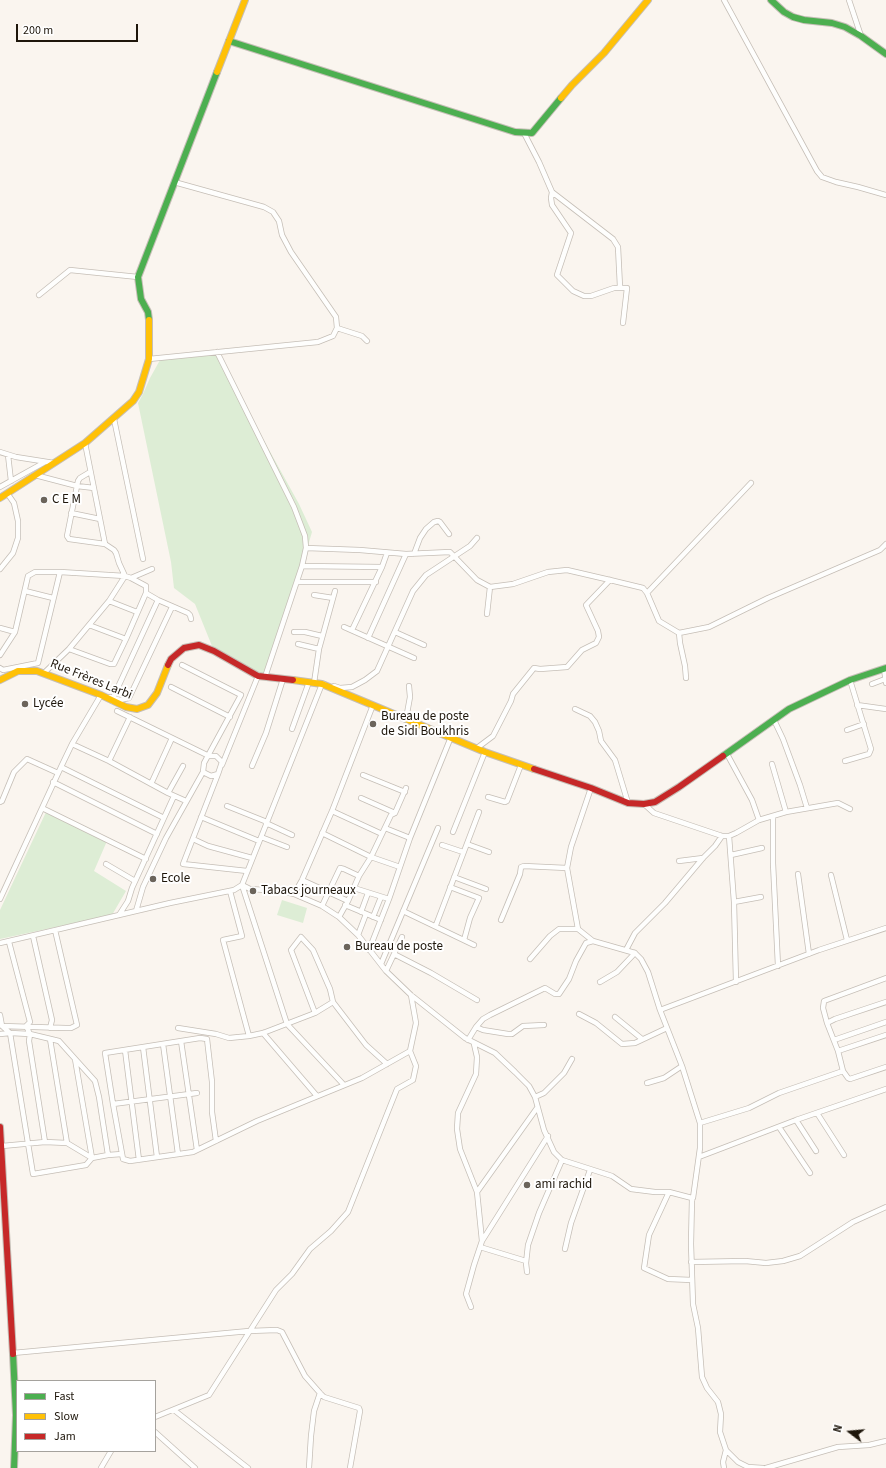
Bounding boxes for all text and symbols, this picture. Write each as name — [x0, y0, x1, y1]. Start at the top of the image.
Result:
scale bar — [18, 16, 140, 42]
text: 200 m — [23, 22, 53, 39]
place label: C E M — [52, 492, 81, 508]
marker: C E M — [39, 495, 49, 505]
street label: Rue Frères Larbi — [48, 656, 134, 704]
place label: Lycée — [33, 696, 63, 712]
marker: Lycée — [20, 699, 30, 709]
place label: Bureau de poste de Sidi Boukhris — [381, 709, 469, 740]
marker: Bureau de poste de Sidi Boukhris — [368, 719, 378, 729]
place label: Ecole — [161, 871, 190, 887]
marker: Ecole — [148, 874, 158, 884]
place label: Tabacs journeaux — [261, 883, 356, 899]
marker: Tabacs journeaux — [248, 886, 258, 896]
place label: Bureau de poste — [355, 939, 443, 955]
marker: Bureau de poste — [342, 942, 352, 952]
place label: ami rachid — [535, 1177, 592, 1193]
marker: ami rachid — [522, 1180, 532, 1190]
legend — [16, 1380, 156, 1452]
text: Fast — [54, 1388, 74, 1405]
text: Slow — [54, 1408, 79, 1425]
north arrow — [830, 1412, 870, 1452]
text: N — [830, 1423, 846, 1434]
text: Jam — [54, 1428, 76, 1445]

